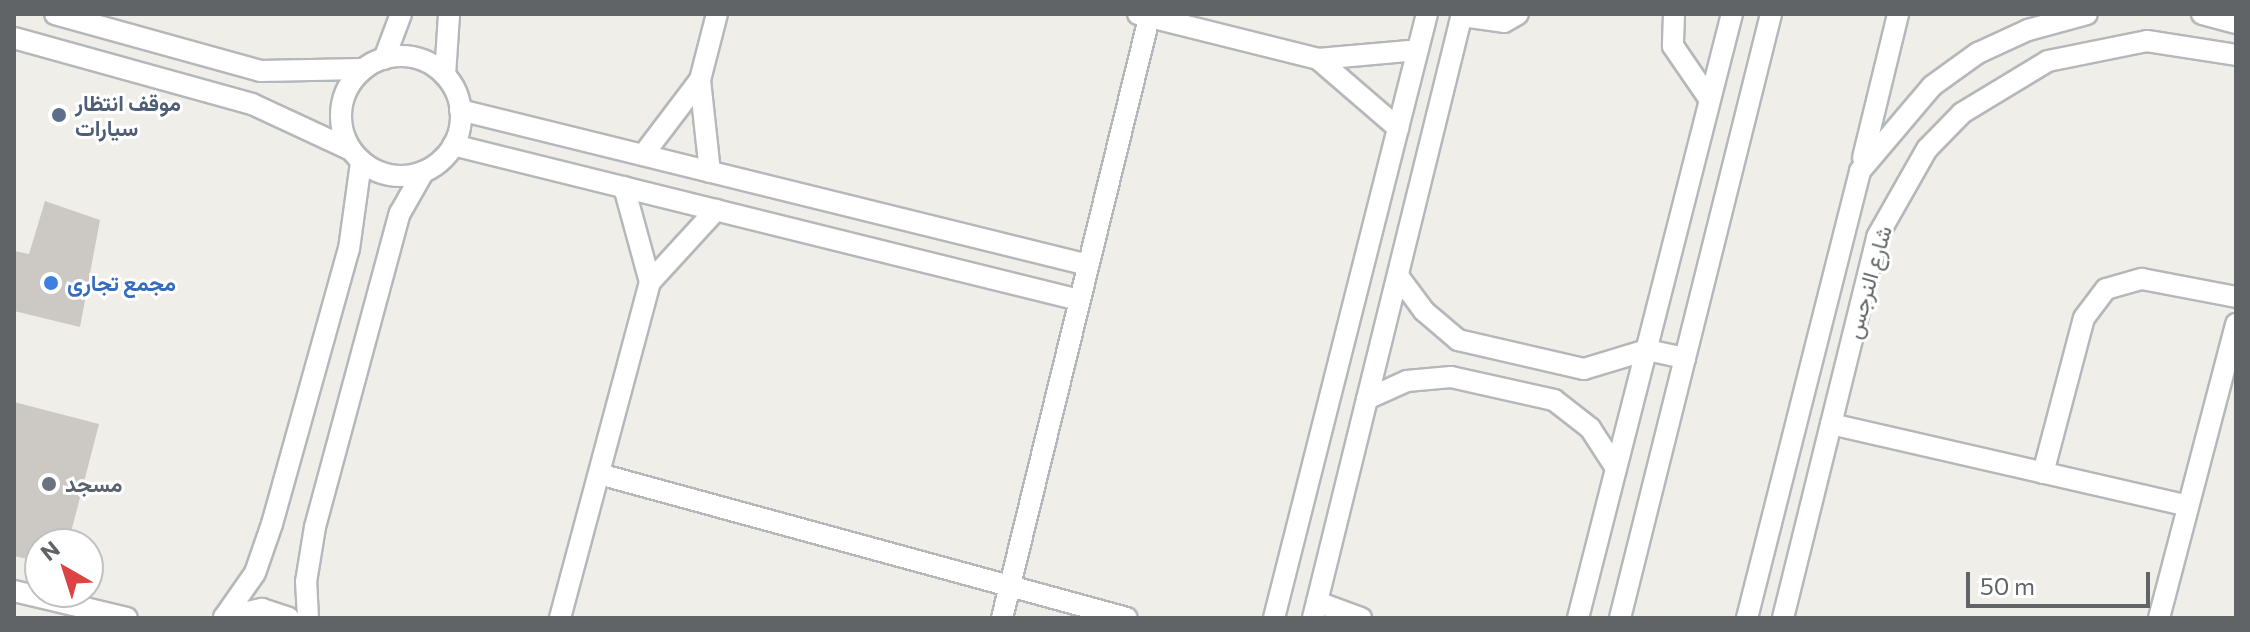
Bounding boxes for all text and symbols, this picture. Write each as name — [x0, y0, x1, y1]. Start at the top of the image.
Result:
place label: موقف انتظار سيارات — [75, 89, 181, 140]
marker: موقف انتظار سيارات — [50, 106, 68, 124]
street label: شارع النرجس — [1839, 223, 1897, 341]
place label: مجمع تجارى — [67, 270, 176, 296]
marker: مجمع تجارى — [42, 274, 60, 292]
place label: مسجد — [65, 471, 122, 497]
marker: مسجد — [40, 475, 58, 493]
north arrow — [24, 528, 104, 608]
text: N — [35, 535, 65, 566]
scale bar — [1970, 556, 2154, 606]
text: 50 m — [1980, 571, 2035, 600]

